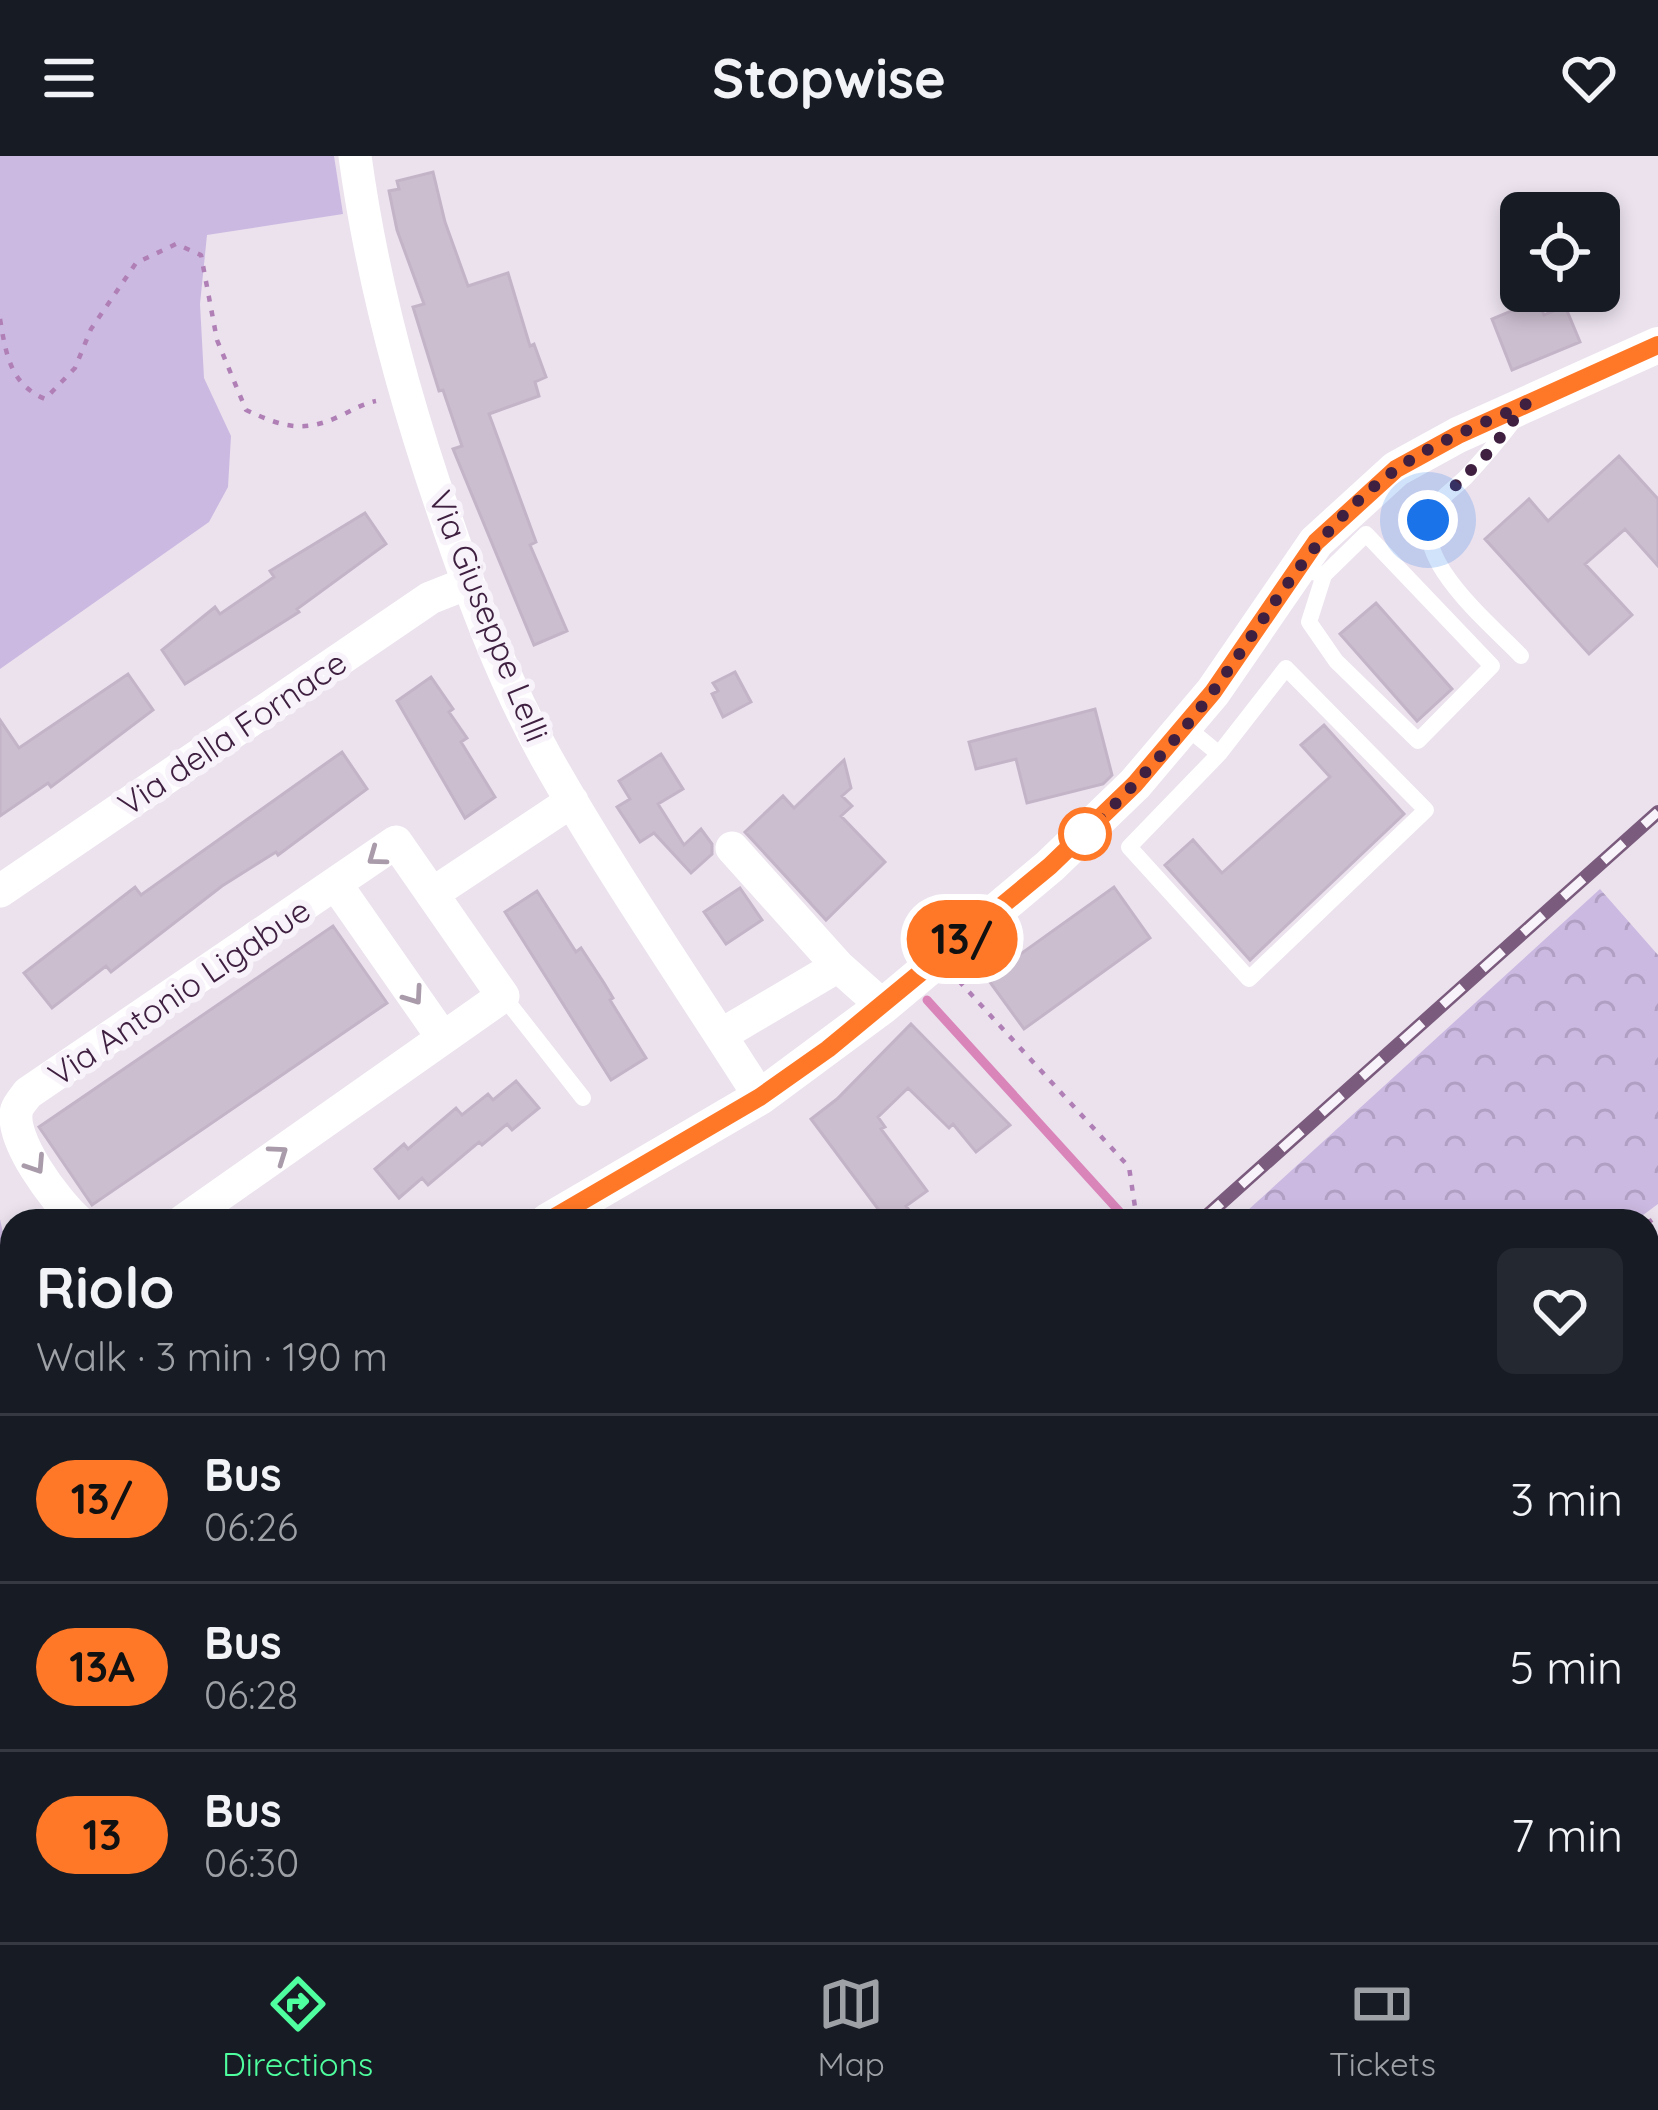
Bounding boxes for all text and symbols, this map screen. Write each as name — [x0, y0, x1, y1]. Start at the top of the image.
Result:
text: Stopwise — [712, 44, 946, 112]
icon: menu — [36, 45, 102, 111]
icon: heart — [1556, 45, 1622, 111]
map controls — [1500, 192, 1620, 312]
button: locate — [1500, 192, 1620, 312]
street label: Via Giuseppe Lelli — [420, 484, 558, 747]
your location — [1398, 490, 1458, 550]
street label: Via della Fornace — [110, 641, 354, 824]
unlabelled marker — [1060, 809, 1110, 859]
one-way arrow — [368, 842, 389, 864]
street label: Via Antonio Ligabue — [40, 889, 317, 1094]
line badge: 13/ — [893, 900, 1031, 978]
text: 13/ — [931, 912, 993, 965]
one-way arrow — [400, 983, 422, 1005]
one-way arrow — [265, 1146, 287, 1168]
one-way arrow — [21, 1152, 43, 1174]
button: heart — [1497, 1248, 1623, 1374]
text: Riolo — [36, 1251, 175, 1322]
text: Walk · 3 min · 190 m — [36, 1332, 388, 1381]
text: Bus — [204, 1446, 282, 1502]
text: 3 min — [1510, 1471, 1623, 1527]
text: 13/ — [71, 1472, 133, 1525]
text: 06:26 — [204, 1502, 298, 1551]
text: Bus — [204, 1614, 282, 1670]
text: 5 min — [1510, 1639, 1623, 1695]
text: 13A — [69, 1640, 135, 1693]
text: 06:28 — [204, 1670, 298, 1719]
text: Bus — [204, 1782, 282, 1838]
text: 7 min — [1511, 1807, 1623, 1863]
text: 13 — [83, 1808, 121, 1861]
text: 06:30 — [204, 1838, 299, 1887]
tab: Directions — [222, 1971, 373, 2084]
tab: Map — [817, 1971, 885, 2084]
tab: Tickets — [1329, 1971, 1436, 2084]

